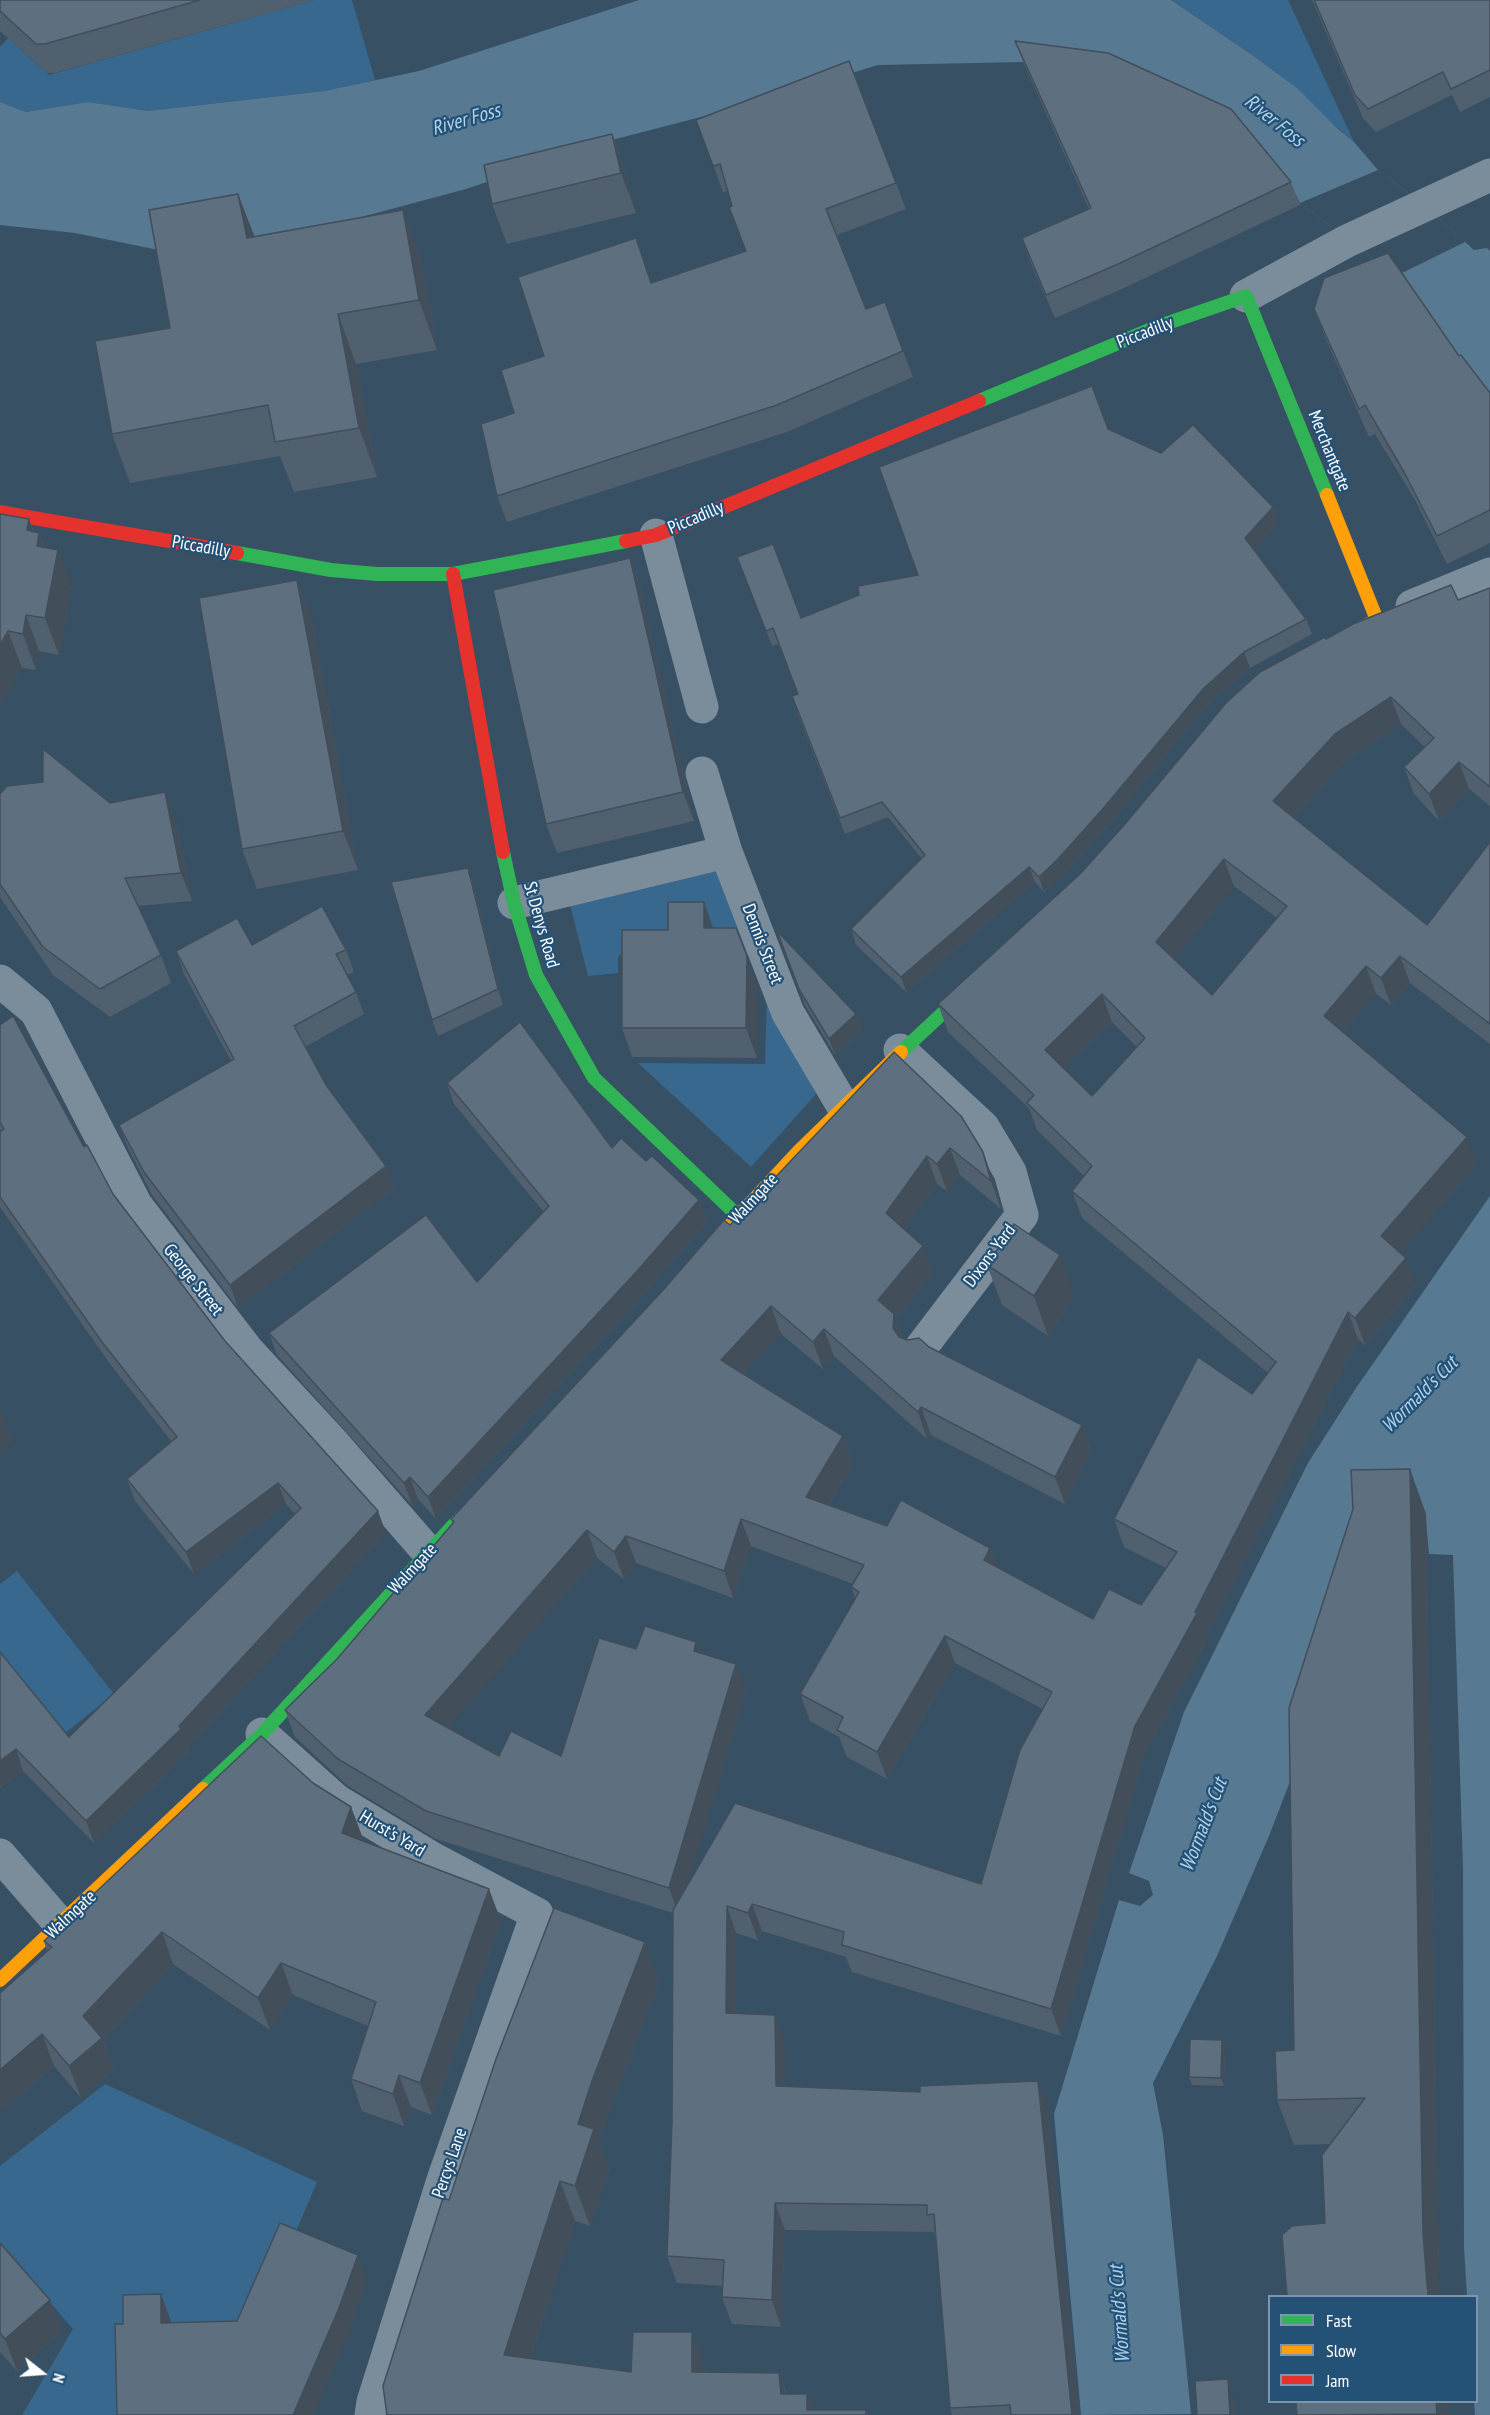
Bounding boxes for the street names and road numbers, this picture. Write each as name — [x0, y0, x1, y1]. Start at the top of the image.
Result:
street label: Piccadilly — [1114, 312, 1176, 354]
street label: Merchantgate — [1303, 407, 1355, 495]
street label: Piccadilly — [665, 497, 727, 539]
street label: Piccadilly — [170, 531, 232, 563]
street label: St Denys Road — [518, 879, 564, 971]
street label: Dennis Street — [737, 901, 787, 987]
street label: Walmgate — [725, 1169, 783, 1229]
street label: Dixons Yard — [959, 1220, 1021, 1292]
street label: George Street — [158, 1240, 228, 1320]
street label: Walmgate — [384, 1539, 442, 1599]
street label: Hurst's Yard — [355, 1806, 429, 1862]
street label: Walmgate — [41, 1886, 101, 1944]
street label: Percys Lane — [428, 2125, 472, 2201]

